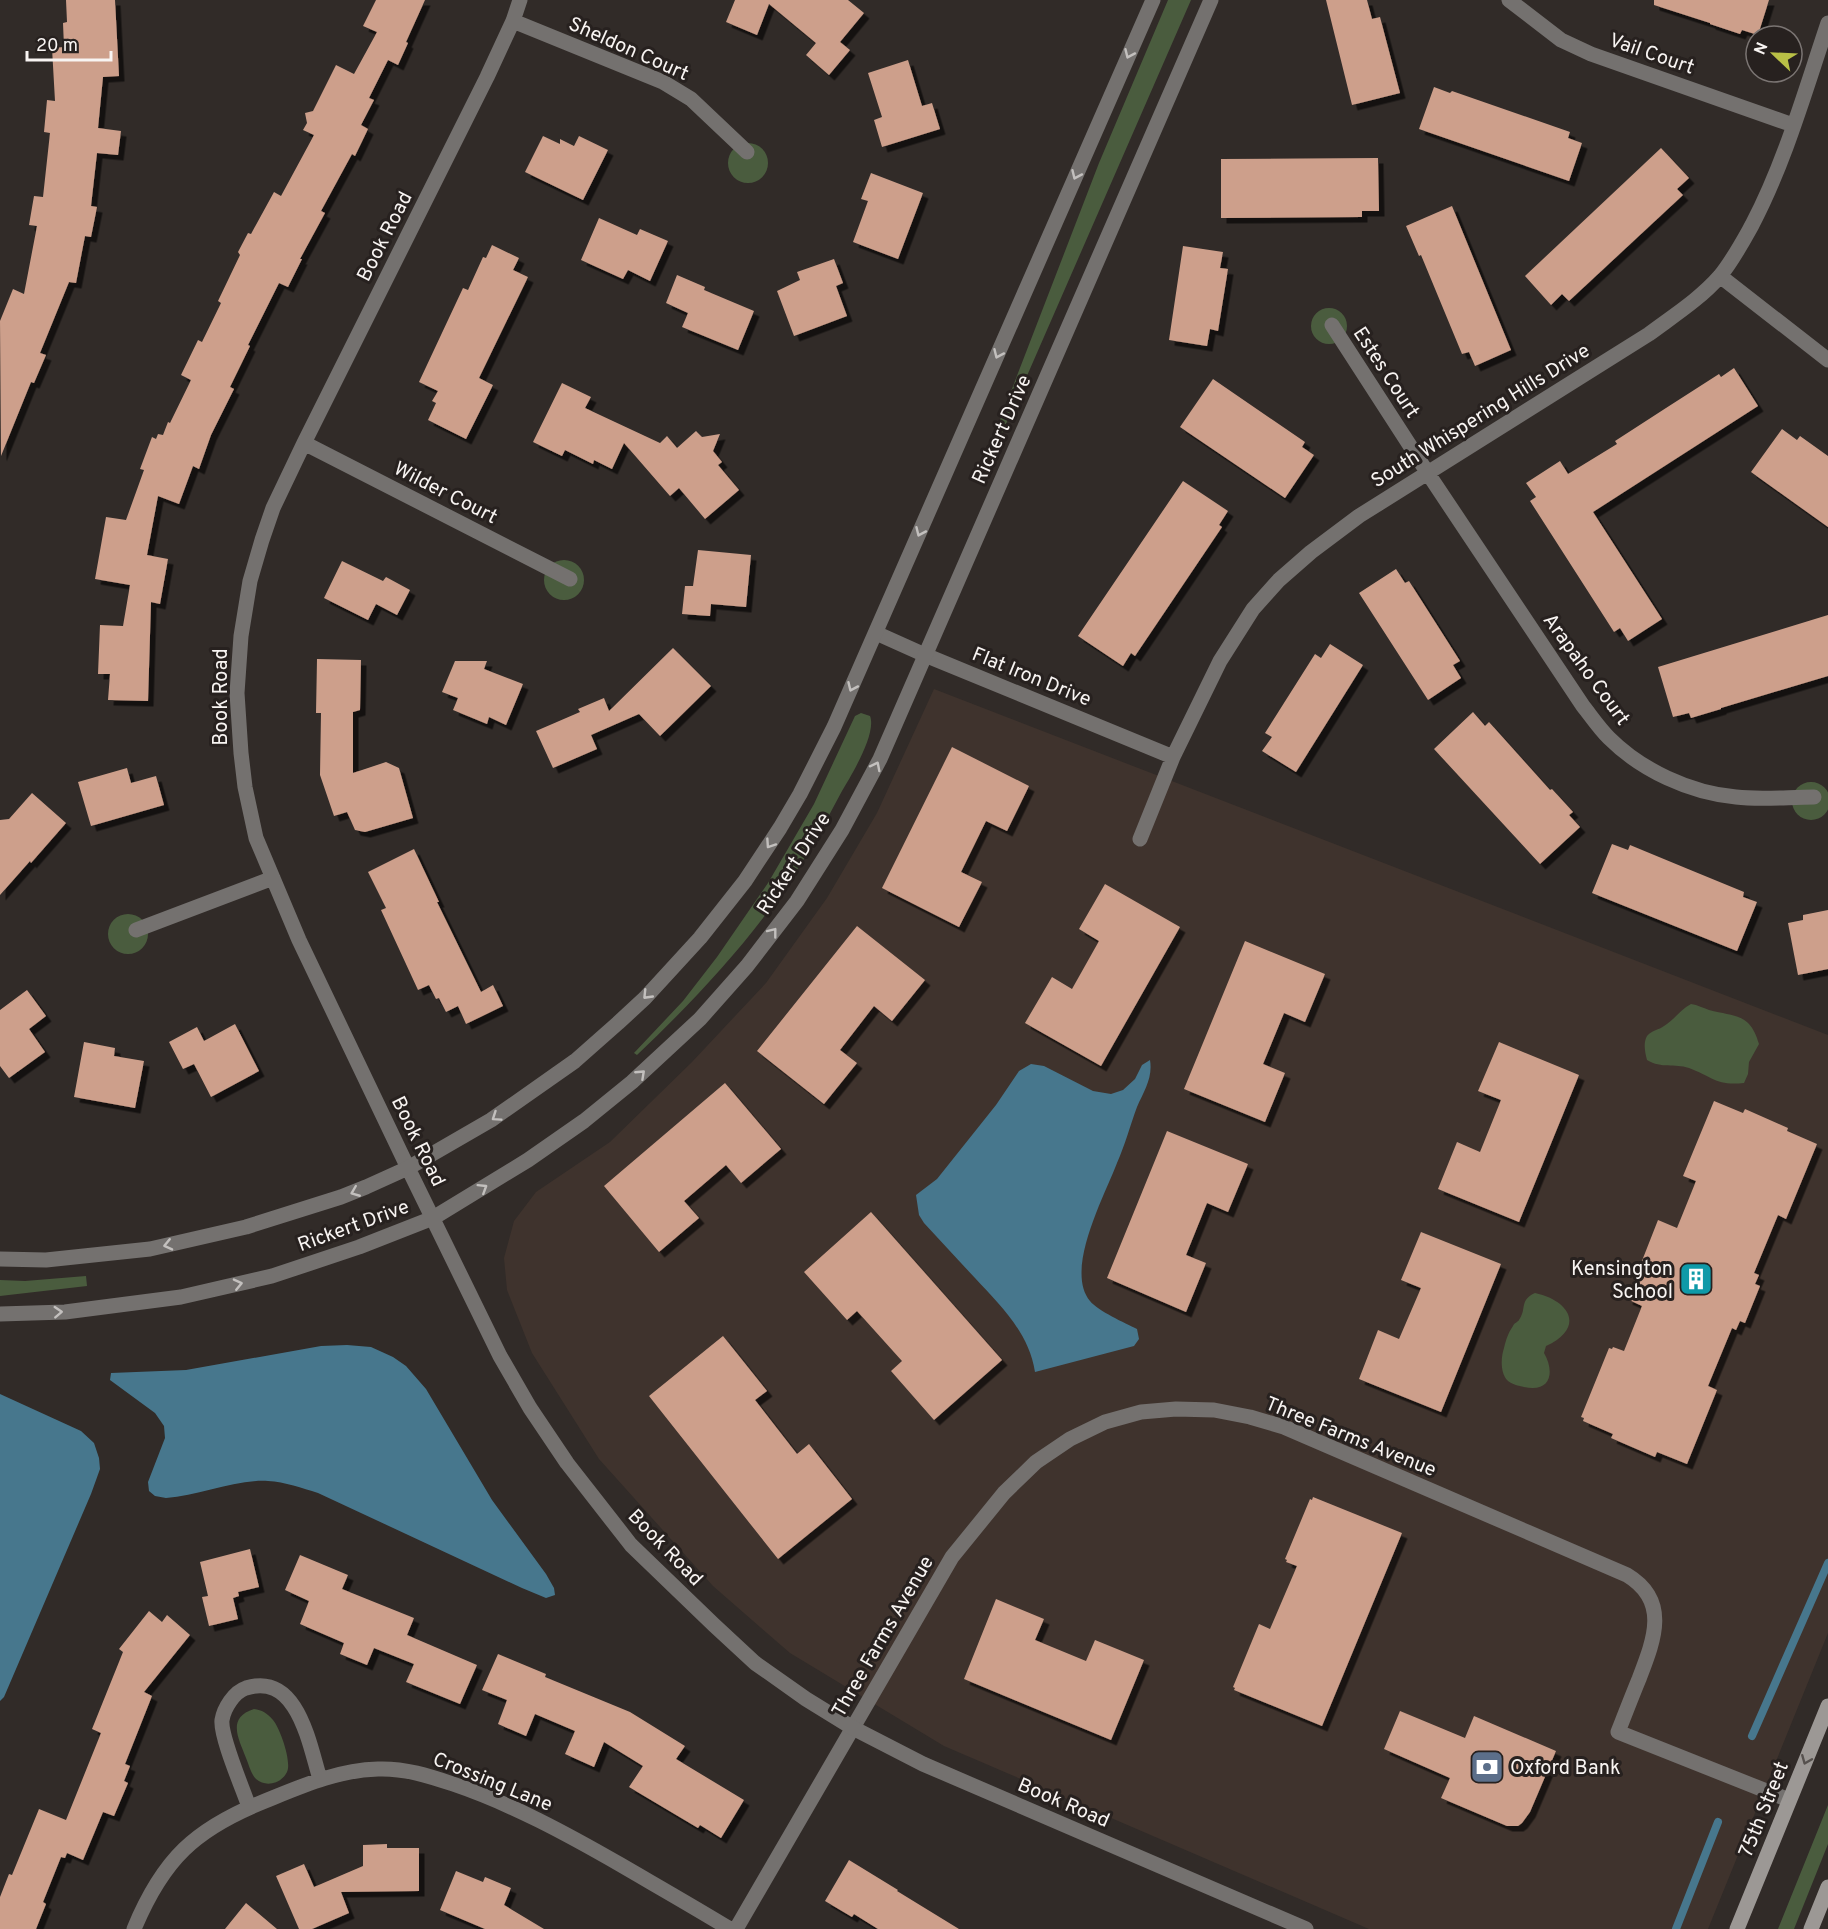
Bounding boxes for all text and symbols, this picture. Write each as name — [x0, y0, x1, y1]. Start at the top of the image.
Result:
street label: Sheldon Court — [564, 12, 692, 88]
scale bar — [27, 24, 111, 62]
north arrow — [1744, 24, 1804, 84]
street label: Vail Court — [1605, 28, 1697, 82]
text: 20 m — [36, 35, 78, 58]
text: N — [1751, 40, 1773, 58]
one-way arrow — [1124, 47, 1136, 58]
one-way arrow — [1072, 169, 1084, 180]
street label: Book Road — [352, 188, 420, 286]
street label: Estes Court — [1346, 322, 1425, 424]
street label: South Whispering Hills Drive — [1367, 339, 1595, 495]
one-way arrow — [993, 347, 1005, 358]
street label: Rickert Drive — [967, 371, 1039, 489]
street label: Wilder Court — [389, 457, 501, 531]
one-way arrow — [915, 526, 927, 537]
street label: Arapaho Court — [1536, 609, 1635, 731]
street label: Flat Iron Drive — [968, 642, 1095, 714]
street label: Book Road — [209, 648, 235, 746]
one-way arrow — [847, 680, 859, 691]
one-way arrow — [869, 762, 880, 772]
street label: Rickert Drive — [752, 808, 837, 920]
one-way arrow — [766, 837, 777, 848]
one-way arrow — [766, 927, 777, 938]
one-way arrow — [644, 987, 655, 998]
one-way arrow — [634, 1070, 645, 1081]
street label: Book Road — [384, 1092, 450, 1191]
one-way arrow — [491, 1110, 502, 1121]
one-way arrow — [477, 1183, 487, 1195]
one-way arrow — [350, 1184, 361, 1197]
street label: Rickert Drive — [294, 1195, 413, 1259]
one-way arrow — [163, 1237, 173, 1250]
place label: Kensington School — [1571, 1257, 1673, 1306]
building icon: Kensington School — [1678, 1261, 1714, 1297]
one-way arrow — [232, 1278, 242, 1291]
one-way arrow — [54, 1305, 63, 1318]
street label: Three Farms Avenue — [1261, 1392, 1440, 1484]
street label: Book Road — [621, 1504, 708, 1593]
street label: Three Farms Avenue — [827, 1552, 941, 1722]
street label: Crossing Lane — [429, 1747, 556, 1819]
bank icon: Oxford Bank — [1469, 1749, 1505, 1785]
one-way arrow — [1801, 1753, 1813, 1764]
place label: Oxford Bank — [1510, 1756, 1621, 1782]
street label: 75th Street — [1734, 1758, 1796, 1861]
street label: Book Road — [1013, 1773, 1113, 1835]

